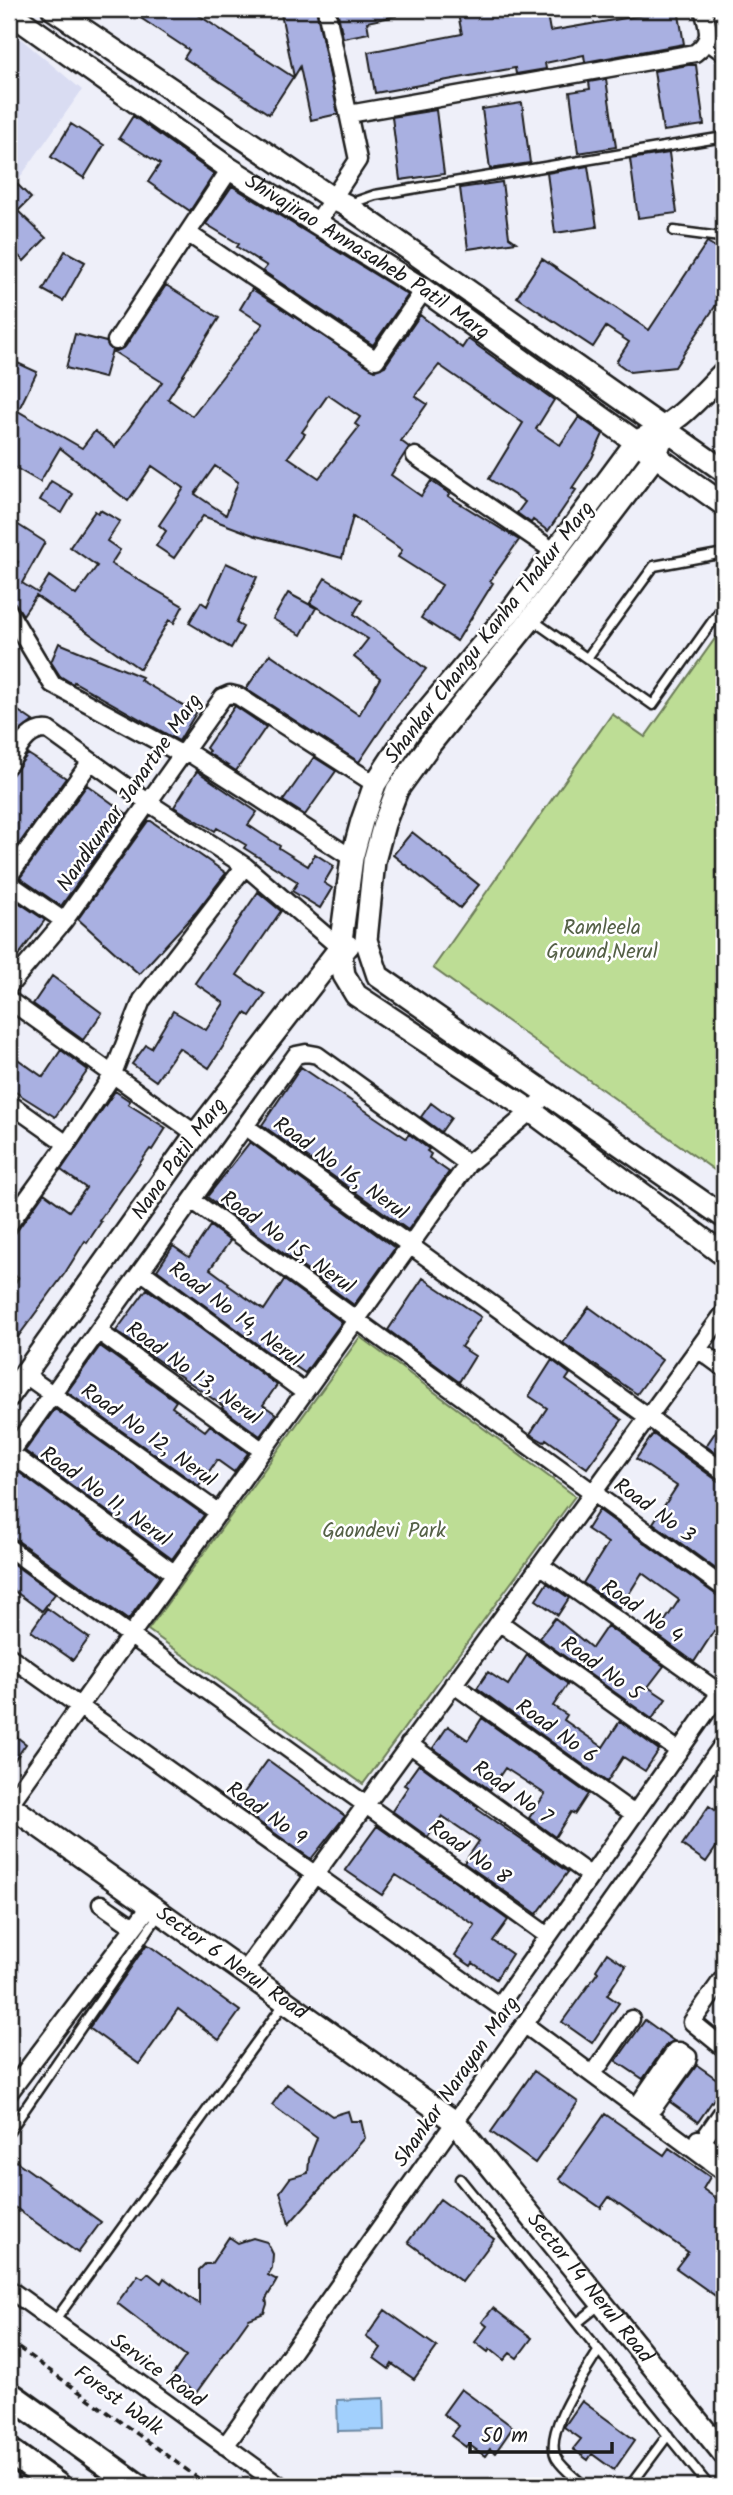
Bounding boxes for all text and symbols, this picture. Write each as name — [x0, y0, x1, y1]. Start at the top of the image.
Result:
street label: Shivajirao Annasaheb Patil Marg — [238, 165, 497, 349]
street label: Shankar Changu Kanha Thakur Marg — [377, 494, 603, 772]
street label: Nandkumar Janartne Marg — [49, 687, 211, 899]
park label: Ramleela Ground,Nerul — [546, 912, 658, 969]
street label: Nana Patil Marg — [123, 1090, 235, 1227]
street label: Road No 16, Nerul — [266, 1109, 414, 1229]
street label: Road No 15, Nerul — [213, 1183, 361, 1303]
street label: Road No 14, Nerul — [161, 1254, 309, 1376]
street label: Road No 13, Nerul — [118, 1314, 268, 1434]
street label: Road No 12, Nerul — [73, 1375, 223, 1497]
street label: Road No 11, Nerul — [33, 1438, 177, 1556]
street label: Road No 3 — [606, 1470, 702, 1552]
park label: Gaondevi Park — [322, 1515, 446, 1548]
street label: Road No 4 — [594, 1571, 690, 1653]
street label: Road No 5 — [553, 1628, 650, 1711]
street label: Road No 6 — [508, 1691, 604, 1773]
street label: Road No 7 — [465, 1753, 560, 1834]
street label: Road No 9 — [219, 1773, 313, 1855]
street label: Road No 8 — [421, 1812, 518, 1895]
street label: Sector 6 Nerul Road — [149, 1898, 315, 2029]
street label: Shankar Narayan Marg — [386, 1990, 528, 2174]
street label: Sector 14 Nerul Road — [518, 2205, 661, 2371]
street label: Service Road — [103, 2325, 212, 2417]
street label: Forest Walk — [66, 2357, 170, 2445]
scale bar — [470, 2411, 612, 2455]
text: 50 m — [481, 2420, 528, 2453]

